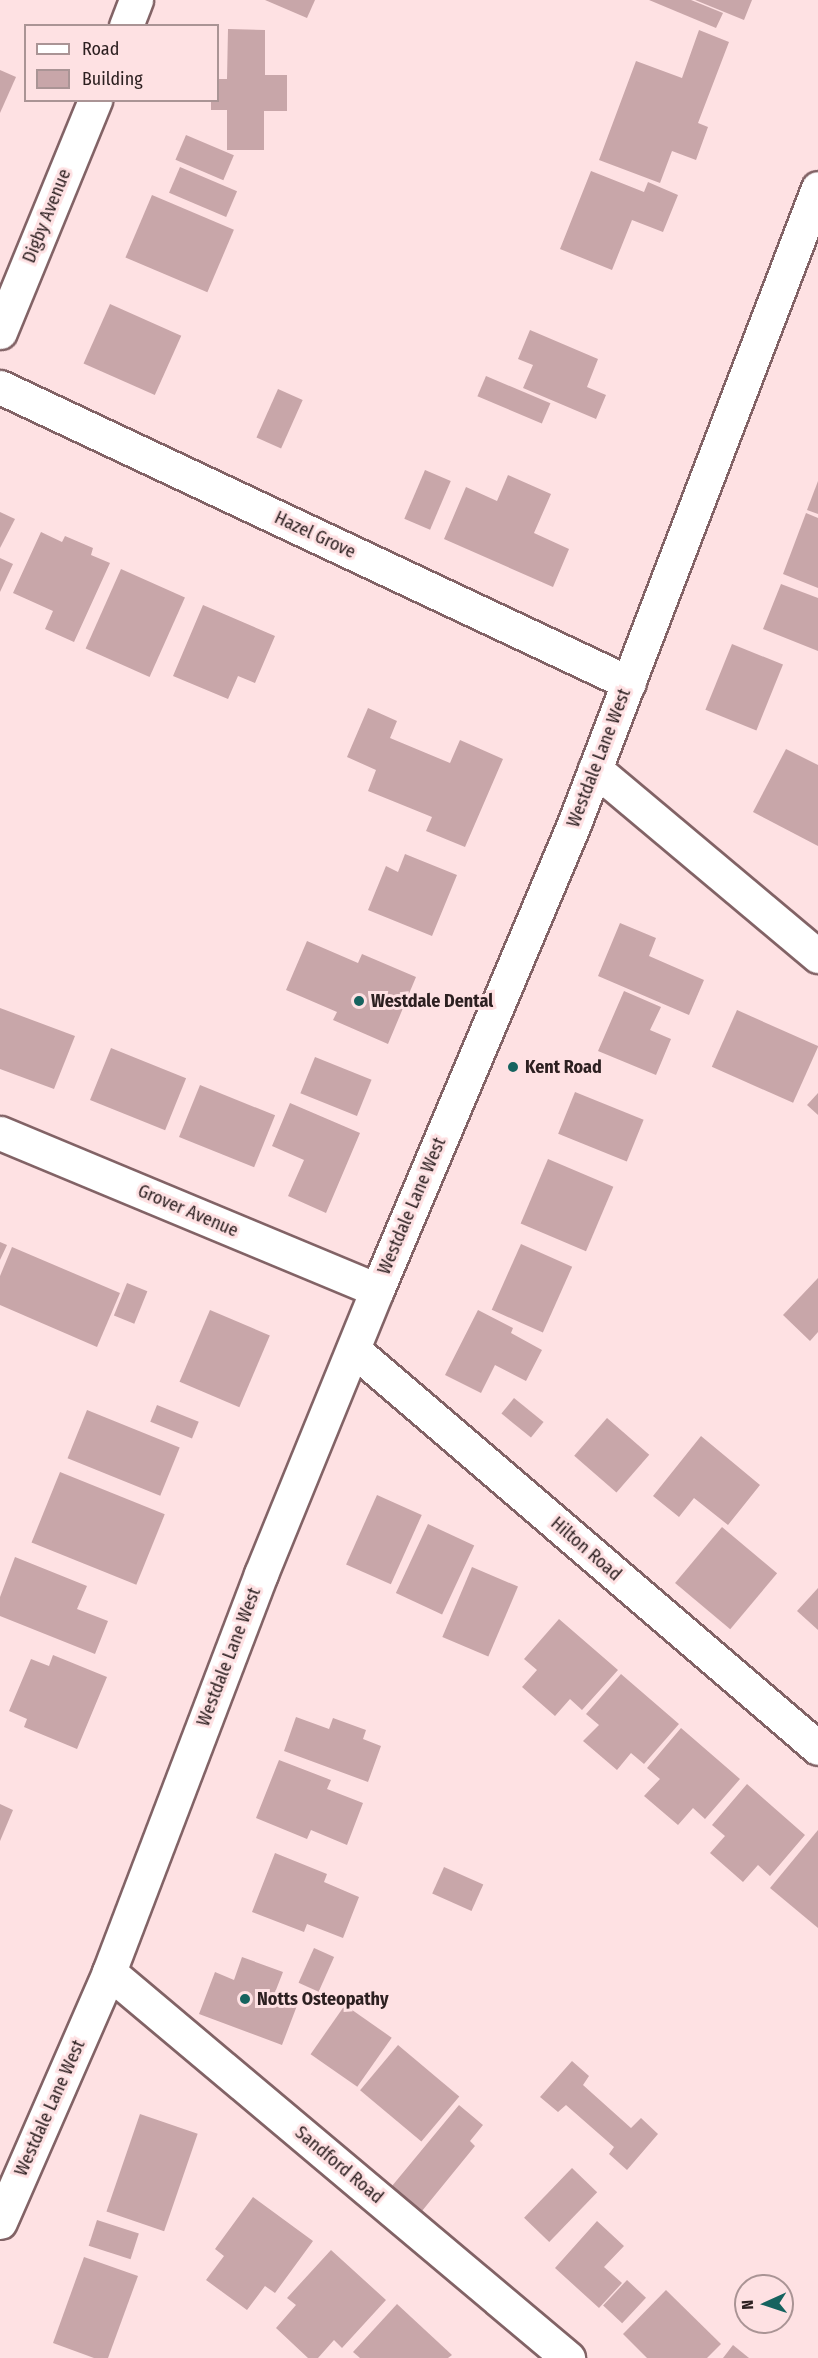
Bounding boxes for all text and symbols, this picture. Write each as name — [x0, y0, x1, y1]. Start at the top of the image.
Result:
legend — [24, 24, 219, 102]
text: Road — [82, 38, 119, 60]
text: Building — [82, 68, 143, 90]
street label: Digby Avenue — [18, 166, 76, 266]
street label: Hazel Grove — [271, 507, 359, 563]
street label: Westdale Lane West — [563, 686, 635, 830]
place label: Westdale Dental — [371, 990, 493, 1012]
marker: Westdale Dental — [352, 994, 366, 1008]
place label: Kent Road — [525, 1056, 602, 1078]
marker: Kent Road — [506, 1060, 520, 1074]
street label: Westdale Lane West — [373, 1134, 451, 1278]
street label: Grover Avenue — [135, 1180, 241, 1242]
street label: Hilton Road — [546, 1513, 626, 1585]
street label: Westdale Lane West — [193, 1585, 265, 1729]
place label: Notts Osteopathy — [257, 1988, 388, 2010]
marker: Notts Osteopathy — [238, 1992, 252, 2006]
street label: Westdale Lane West — [10, 2037, 90, 2179]
street label: Sandford Road — [290, 2122, 388, 2208]
north arrow — [734, 2274, 794, 2334]
text: N — [738, 2300, 757, 2310]

